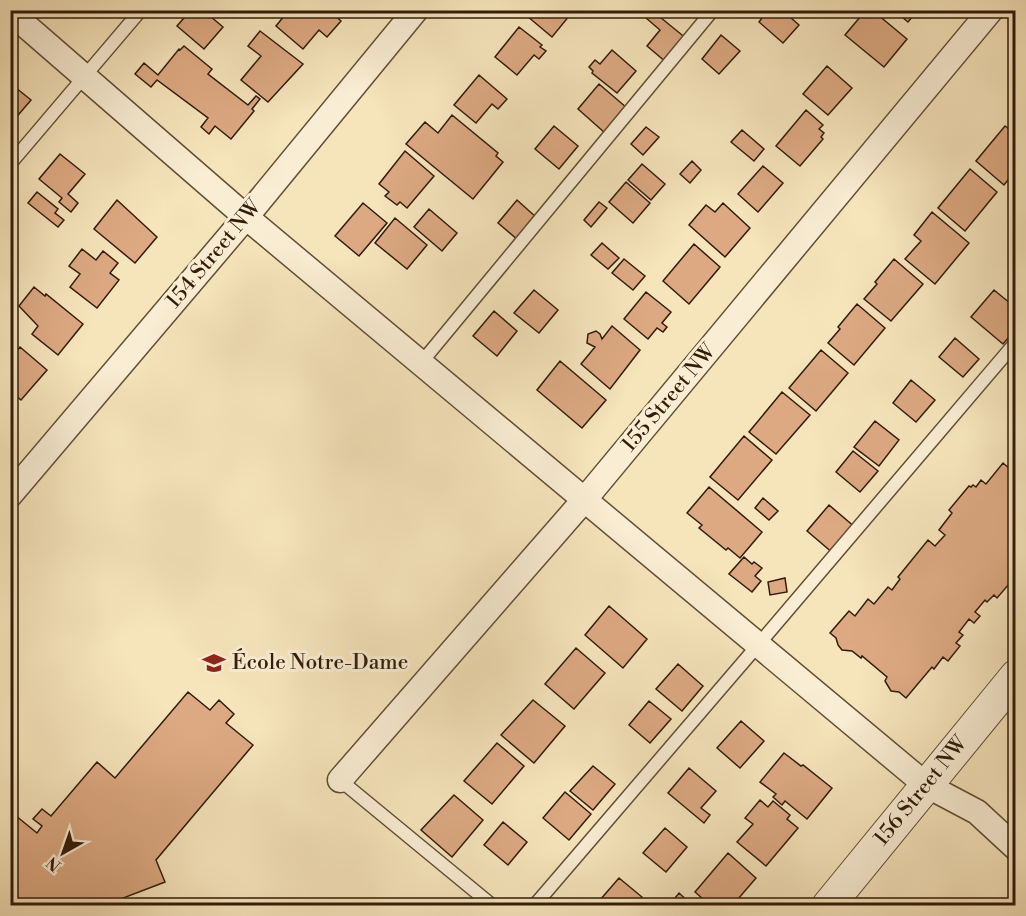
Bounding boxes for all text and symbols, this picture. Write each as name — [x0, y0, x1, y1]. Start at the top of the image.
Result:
street label: 154 Street NW — [161, 194, 268, 314]
street label: 155 Street NW — [616, 338, 722, 457]
place label: École Notre-Dame — [232, 648, 408, 676]
school or university icon: École Notre-Dame — [201, 650, 227, 676]
street label: 156 Street NW — [869, 730, 974, 851]
north arrow — [33, 823, 93, 883]
text: N — [42, 852, 65, 875]

